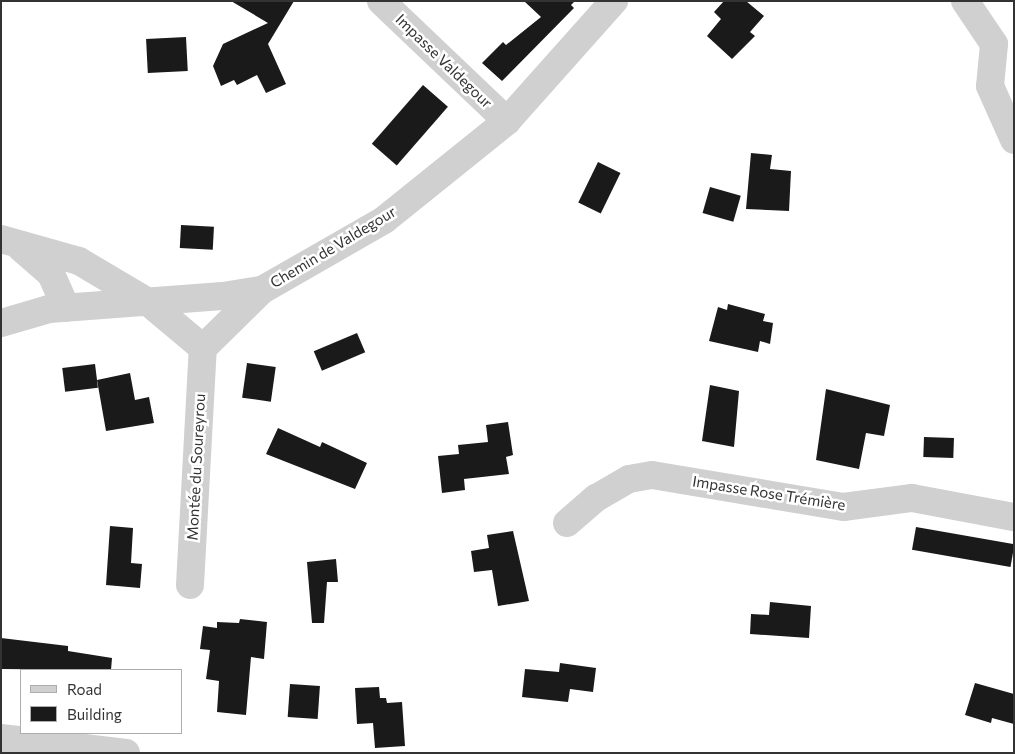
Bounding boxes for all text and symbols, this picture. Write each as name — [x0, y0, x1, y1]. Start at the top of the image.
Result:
street label: Impasse Valdegour — [392, 10, 496, 112]
street label: Chemin de Valdegour — [267, 202, 399, 292]
street label: Montée du Soureyrou — [183, 393, 209, 541]
street label: Impasse Rose Trémière — [691, 472, 847, 514]
legend — [20, 669, 182, 734]
text: Road — [67, 680, 102, 698]
text: Building — [67, 705, 122, 723]

